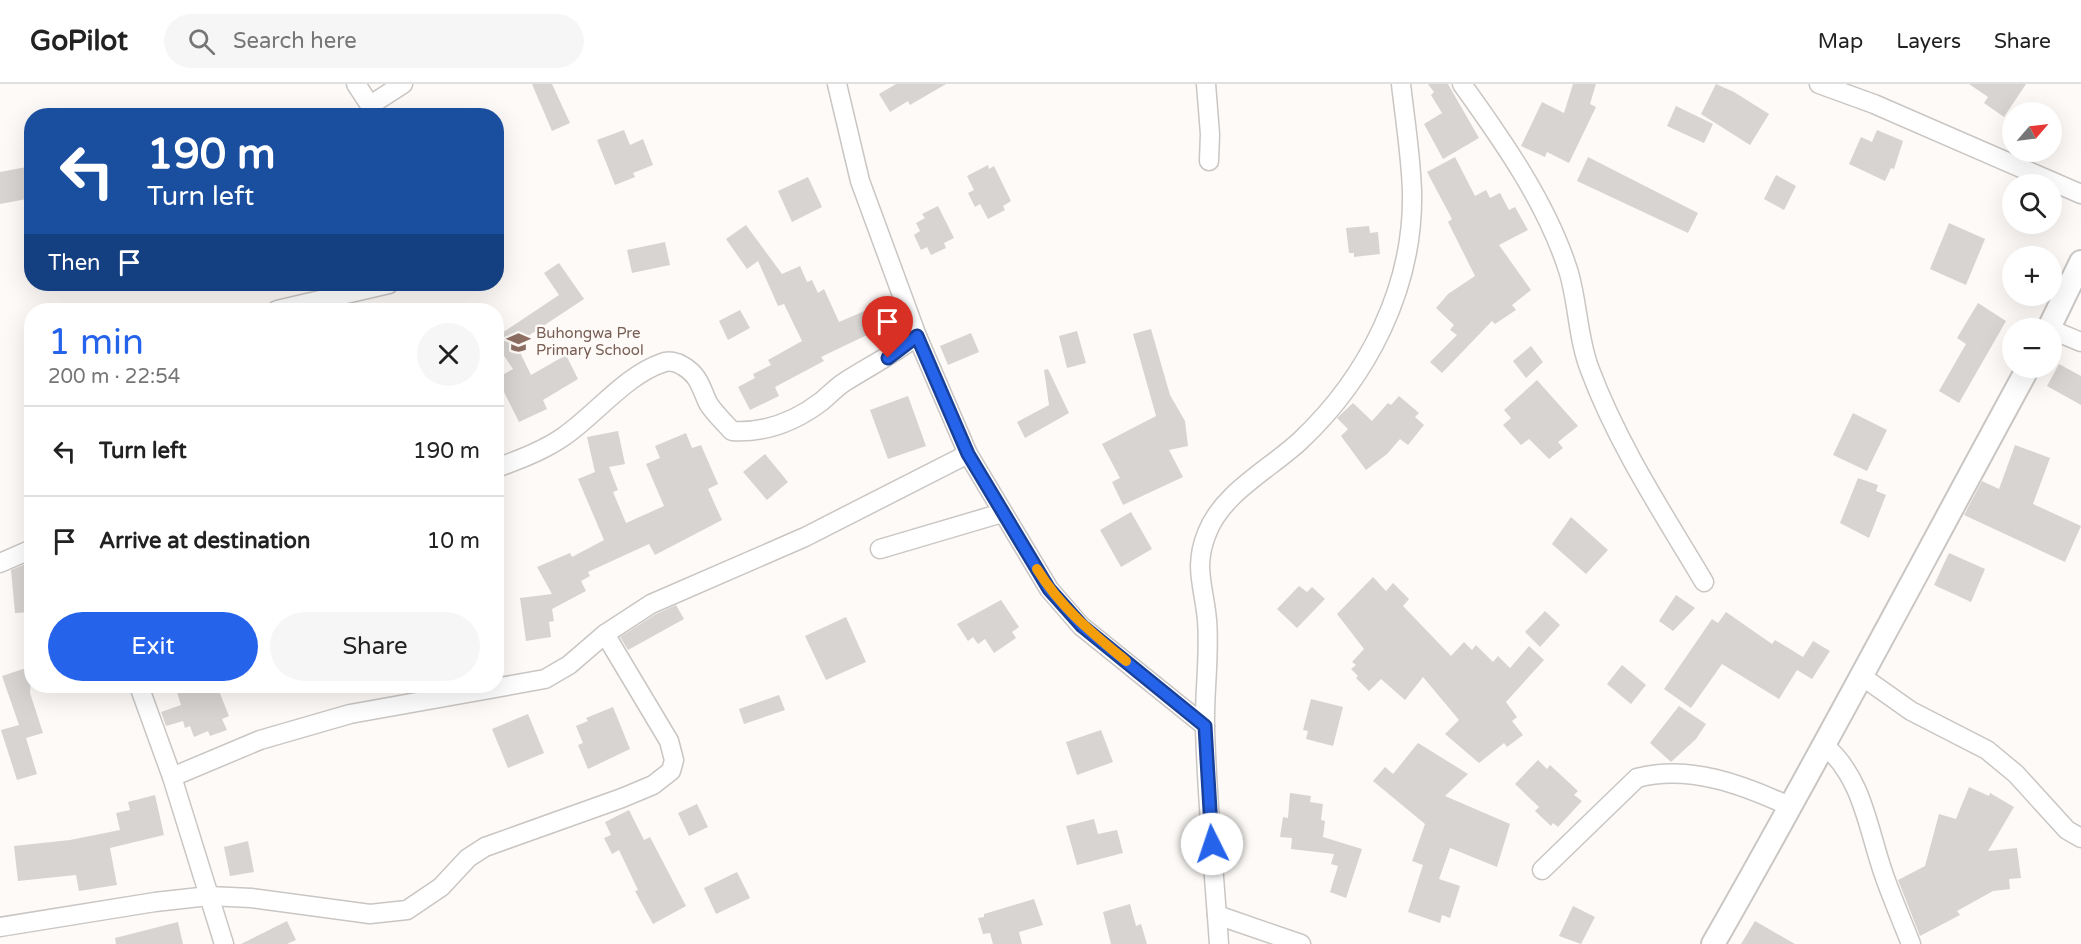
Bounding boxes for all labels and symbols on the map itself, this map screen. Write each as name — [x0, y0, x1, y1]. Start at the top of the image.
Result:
north arrow — [2002, 102, 2062, 162]
pin — [862, 296, 913, 358]
place label: Buhongwa Pre Primary School — [536, 324, 644, 359]
school or university icon: Buhongwa Pre Primary School — [505, 329, 531, 355]
position arrow — [1180, 812, 1244, 876]

